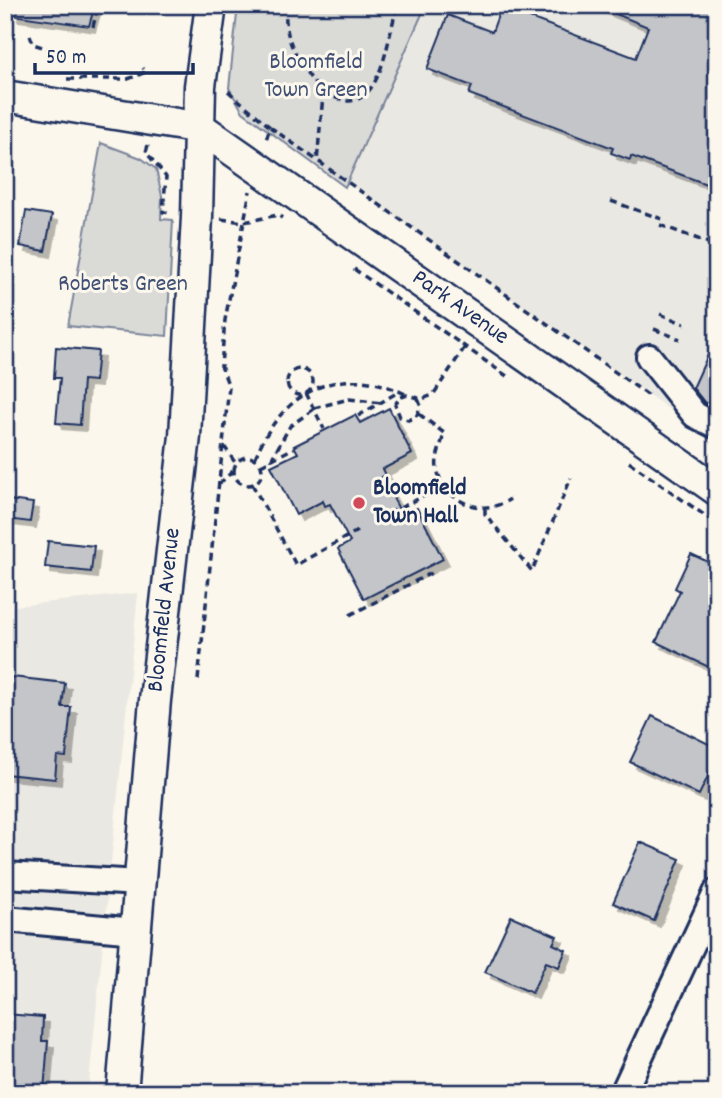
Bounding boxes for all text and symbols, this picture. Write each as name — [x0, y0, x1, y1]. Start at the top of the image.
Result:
scale bar — [35, 32, 192, 76]
text: 50 m — [46, 44, 86, 74]
park label: Bloomfield Town Green — [264, 46, 368, 108]
street label: Park Avenue — [404, 262, 516, 354]
park label: Roberts Green — [58, 268, 188, 302]
place label: Bloomfield Town Hall — [373, 472, 467, 534]
marker: Bloomfield Town Hall — [351, 495, 367, 511]
street label: Bloomfield Avenue — [139, 526, 191, 694]

